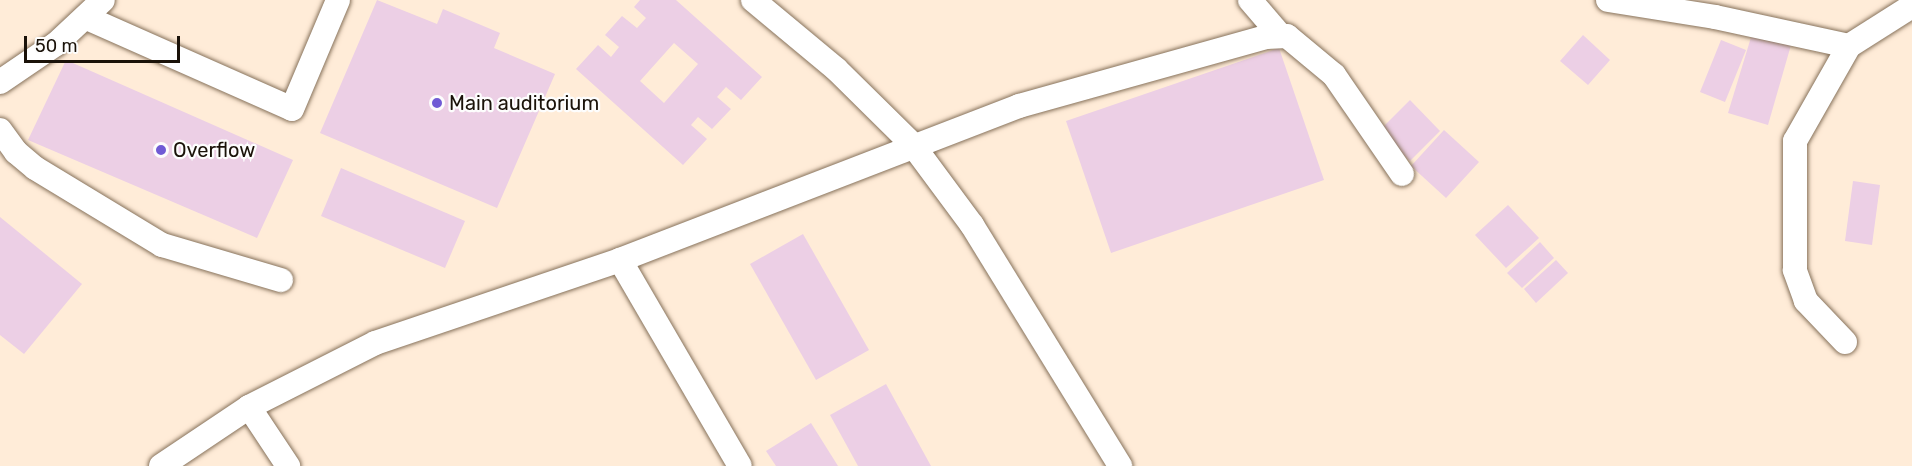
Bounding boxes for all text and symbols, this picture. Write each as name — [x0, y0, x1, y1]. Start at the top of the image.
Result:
scale bar — [27, 24, 183, 62]
text: 50 m — [35, 35, 78, 57]
place label: Main auditorium — [449, 91, 599, 115]
marker: Main auditorium — [430, 96, 444, 110]
place label: Overflow — [173, 138, 255, 162]
marker: Overflow — [154, 143, 168, 157]

